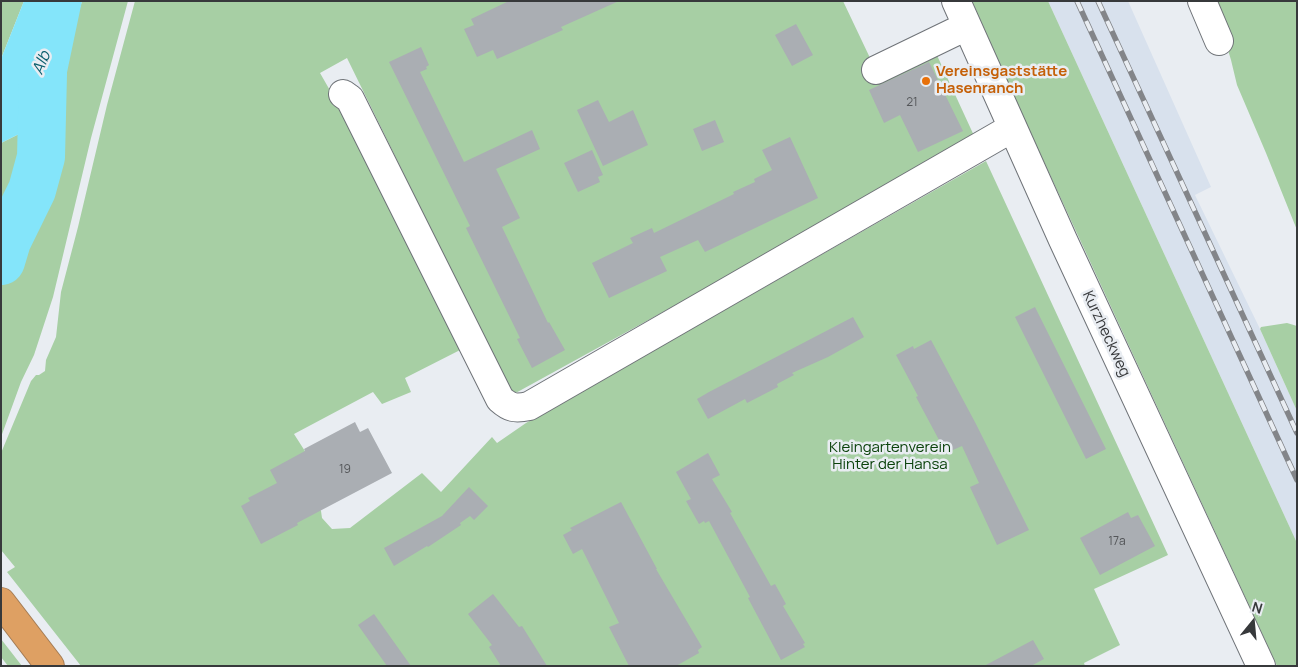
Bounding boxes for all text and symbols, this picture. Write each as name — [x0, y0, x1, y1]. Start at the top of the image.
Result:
water label: Alb — [29, 49, 55, 77]
place label: Vereinsgaststätte Hasenranch — [936, 63, 1067, 98]
marker: Vereinsgaststätte Hasenranch — [920, 75, 932, 87]
house number: 21 — [906, 96, 918, 110]
street label: Kurzheckweg — [1078, 288, 1134, 380]
park label: Kleingartenverein Hinter der Hansa — [829, 439, 951, 474]
house number: 19 — [339, 463, 351, 477]
house number: 17a — [1108, 535, 1126, 549]
north arrow — [1228, 597, 1278, 647]
text: N — [1250, 597, 1265, 618]

